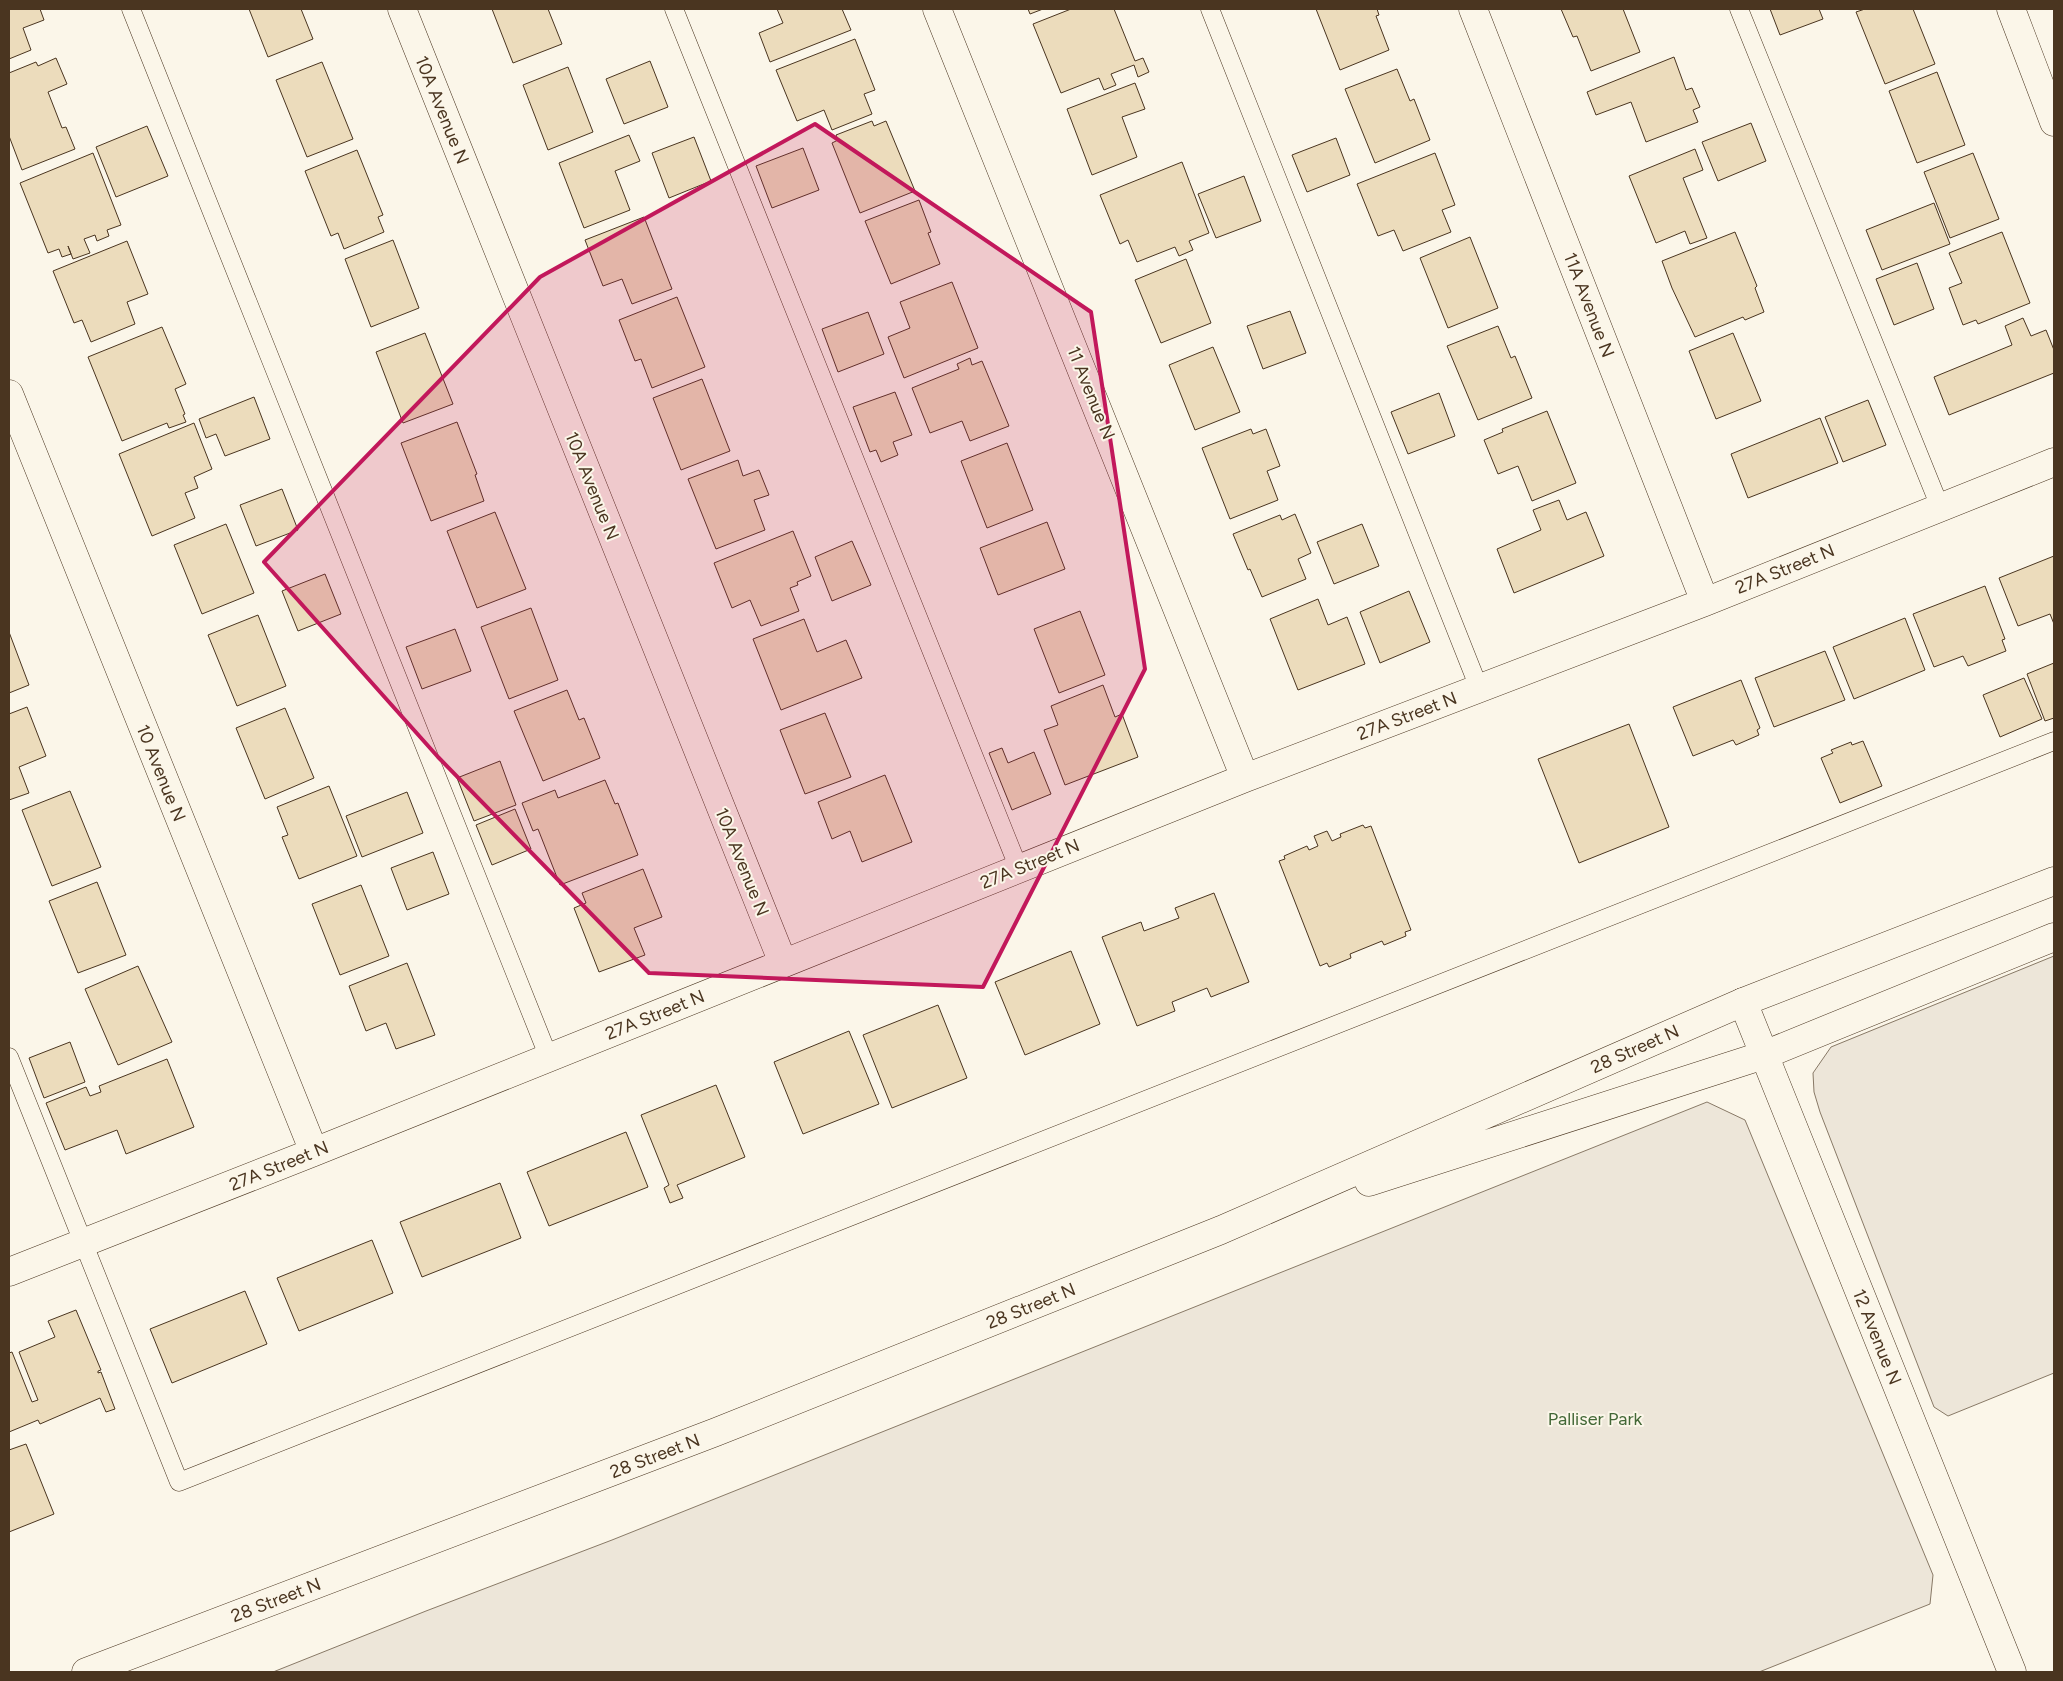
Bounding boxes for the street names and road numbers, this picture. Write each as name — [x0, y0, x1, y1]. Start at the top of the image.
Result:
street label: 10A Avenue N — [410, 53, 474, 167]
street label: 11A Avenue N — [1559, 249, 1619, 361]
street label: 11 Avenue N — [1062, 343, 1120, 443]
street label: 10A Avenue N — [560, 429, 624, 543]
street label: 27A Street N — [1732, 539, 1838, 599]
street label: 27A Street N — [1354, 687, 1460, 745]
street label: 10 Avenue N — [132, 721, 190, 825]
street label: 10A Avenue N — [710, 805, 774, 919]
street label: 27A Street N — [977, 834, 1083, 894]
street label: 27A Street N — [602, 985, 708, 1045]
street label: 28 Street N — [1587, 1020, 1683, 1078]
street label: 27A Street N — [226, 1136, 332, 1196]
street label: 28 Street N — [983, 1278, 1079, 1334]
street label: 12 Avenue N — [1848, 1286, 1906, 1388]
street label: 28 Street N — [607, 1429, 703, 1483]
street label: 28 Street N — [228, 1573, 324, 1627]

